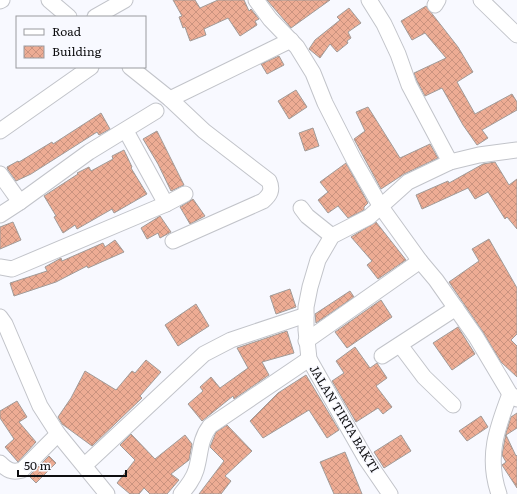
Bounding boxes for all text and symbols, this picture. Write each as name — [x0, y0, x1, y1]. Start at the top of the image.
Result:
legend — [16, 16, 146, 68]
text: Road — [52, 22, 82, 40]
text: Building — [52, 42, 102, 60]
street label: JALAN TIRTA BAKTI — [305, 361, 384, 476]
scale bar — [18, 452, 126, 478]
text: 50 m — [24, 456, 51, 474]

